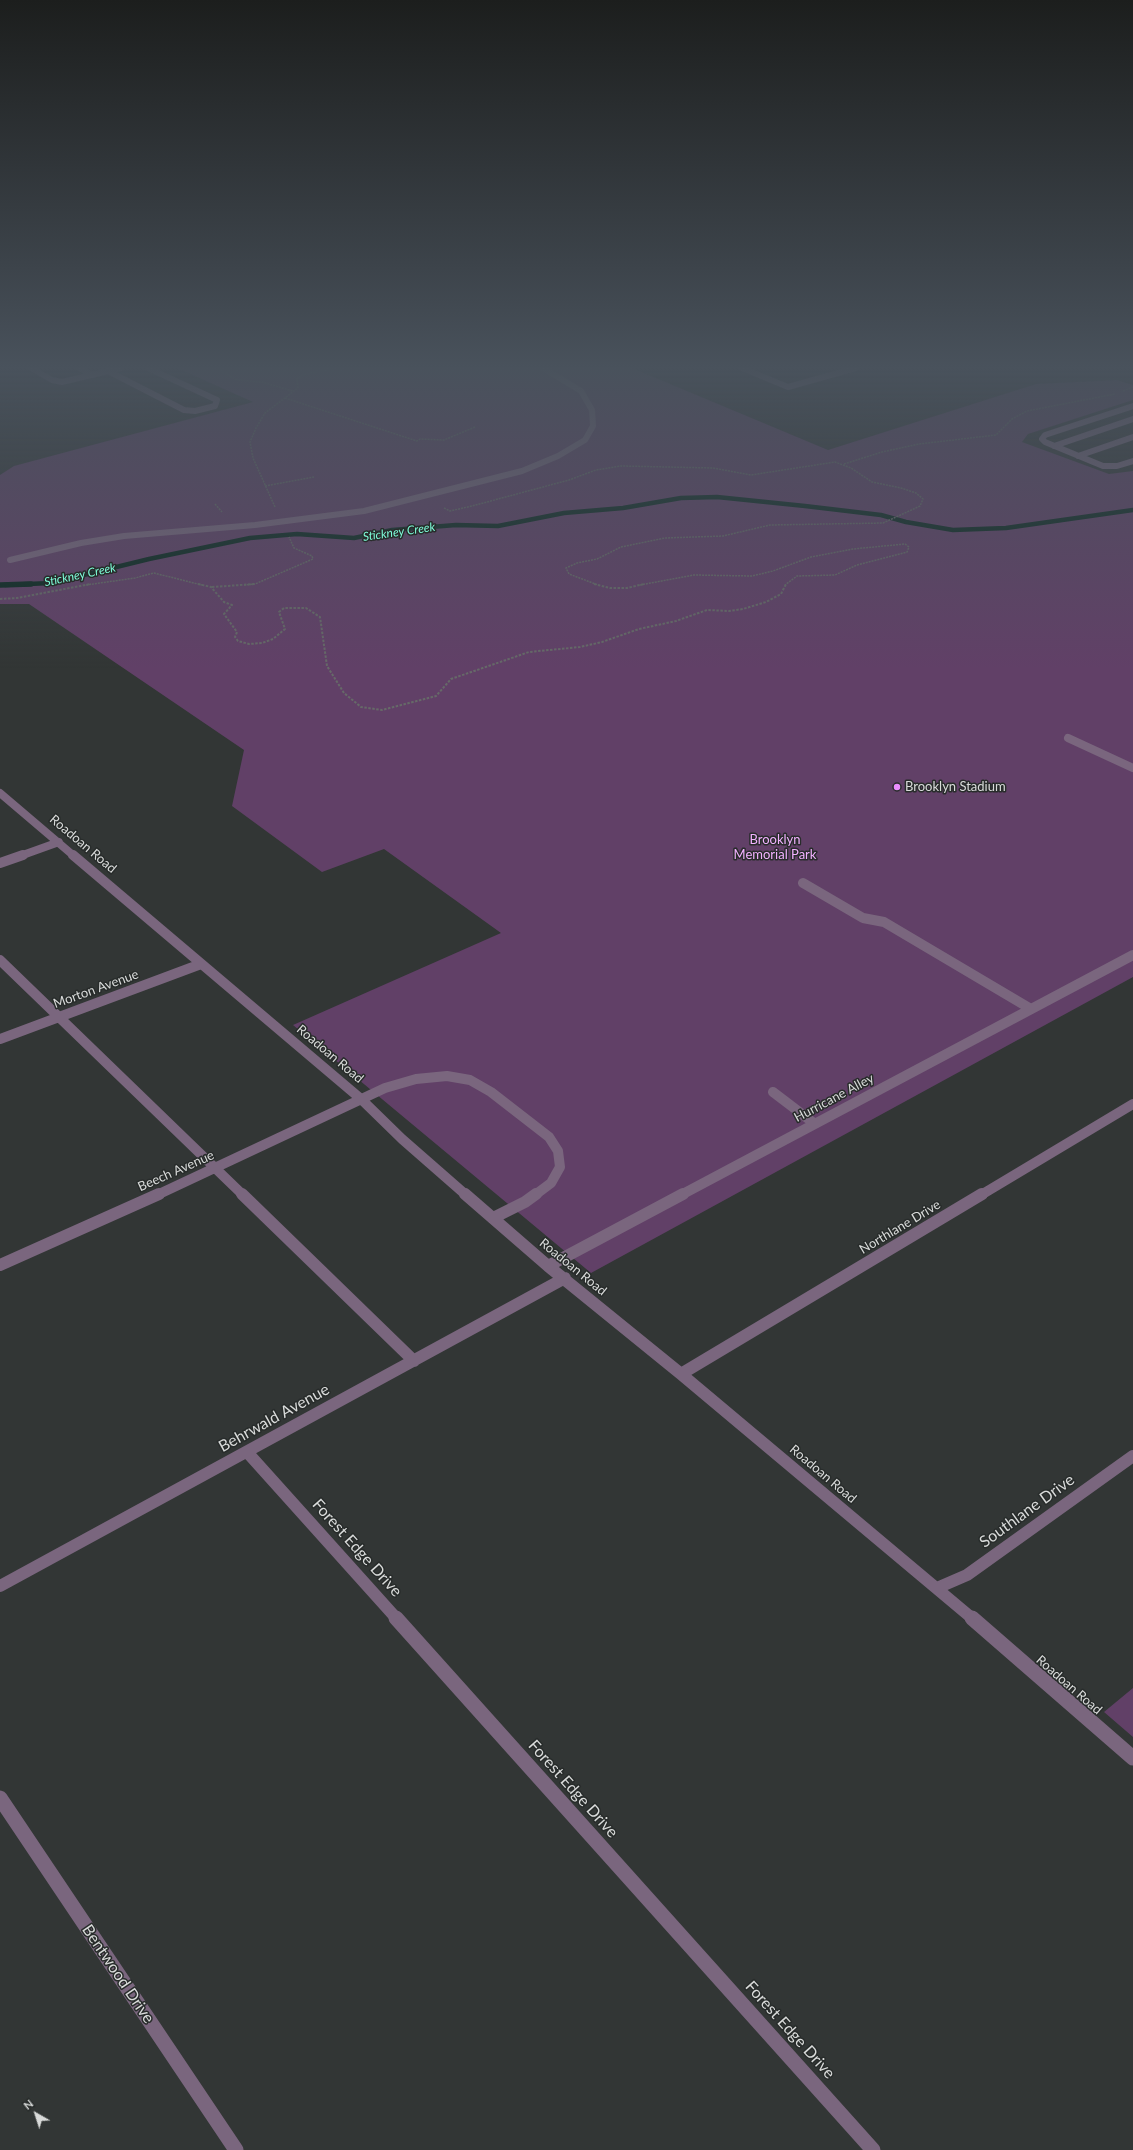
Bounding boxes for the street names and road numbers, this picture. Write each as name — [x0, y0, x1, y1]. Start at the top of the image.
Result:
street label: Roadoan Road — [47, 812, 119, 876]
street label: Morton Avenue — [51, 966, 141, 1012]
street label: Roadoan Road — [294, 1022, 366, 1086]
street label: Hurricane Alley — [791, 1070, 877, 1126]
street label: Beech Avenue — [135, 1147, 217, 1195]
street label: Northlane Drive — [857, 1197, 943, 1257]
street label: Roadoan Road — [536, 1235, 610, 1299]
street label: Behrwald Avenue — [215, 1380, 333, 1456]
street label: Roadoan Road — [787, 1442, 859, 1506]
street label: Southlane Drive — [976, 1470, 1078, 1552]
street label: Forest Edge Drive — [308, 1495, 406, 1601]
street label: Roadoan Road — [1033, 1652, 1105, 1718]
street label: Forest Edge Drive — [524, 1736, 622, 1842]
street label: Bentwood Drive — [78, 1921, 158, 2027]
street label: Forest Edge Drive — [741, 1977, 839, 2083]

